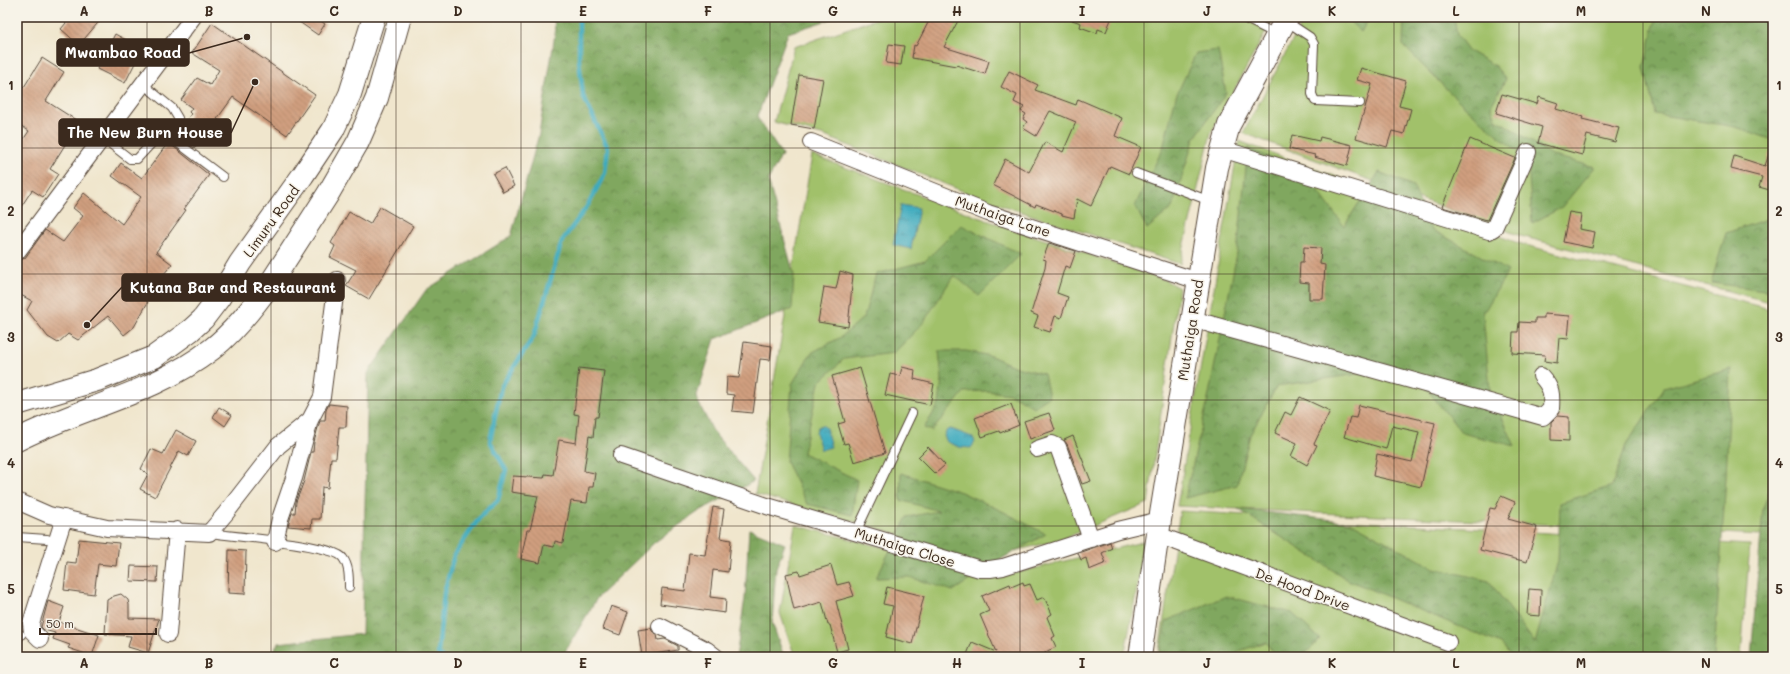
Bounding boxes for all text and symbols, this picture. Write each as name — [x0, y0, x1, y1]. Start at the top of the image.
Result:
text: A — [79, 2, 89, 19]
text: B — [205, 2, 214, 19]
text: C — [329, 2, 339, 19]
text: D — [453, 2, 463, 19]
text: E — [579, 2, 587, 19]
text: F — [704, 2, 712, 19]
text: G — [828, 2, 838, 19]
text: H — [952, 2, 962, 19]
text: I — [1079, 2, 1086, 19]
text: J — [1203, 2, 1211, 19]
text: K — [1328, 2, 1337, 19]
text: L — [1452, 2, 1460, 19]
text: M — [1576, 2, 1586, 19]
text: N — [1701, 2, 1711, 19]
callout: Mwambao Road — [57, 39, 189, 66]
text: Mwambao Road — [65, 42, 182, 62]
text: 1 — [8, 76, 14, 93]
text: 1 — [1776, 76, 1782, 93]
callout: The New Burn House — [59, 119, 231, 146]
text: The New Burn House — [67, 122, 223, 142]
street label: Limuru Road — [238, 181, 304, 261]
street label: Muthaiga Lane — [953, 191, 1053, 241]
text: 2 — [7, 202, 15, 219]
text: 2 — [1775, 202, 1783, 219]
callout: Kutana Bar and Restaurant — [122, 274, 344, 301]
text: Kutana Bar and Restaurant — [130, 277, 337, 297]
street label: Muthaiga Road — [1173, 278, 1207, 382]
text: 3 — [7, 328, 15, 345]
text: 3 — [1775, 328, 1783, 345]
text: 4 — [7, 454, 15, 471]
text: 4 — [1775, 454, 1783, 471]
street label: Muthaiga Close — [852, 523, 958, 571]
street label: De Hood Drive — [1253, 563, 1353, 615]
text: 5 — [7, 580, 15, 597]
text: 5 — [1775, 580, 1783, 597]
scale bar — [40, 610, 156, 636]
text: 50 m — [46, 615, 74, 631]
text: A — [79, 654, 89, 671]
text: B — [205, 654, 214, 671]
text: C — [329, 654, 339, 671]
text: D — [453, 654, 463, 671]
text: E — [579, 654, 587, 671]
text: F — [704, 654, 712, 671]
text: G — [828, 654, 838, 671]
text: H — [952, 654, 962, 671]
text: I — [1079, 654, 1086, 671]
text: J — [1203, 654, 1211, 671]
text: K — [1328, 654, 1337, 671]
text: L — [1452, 654, 1460, 671]
text: M — [1576, 654, 1586, 671]
text: N — [1701, 654, 1711, 671]

